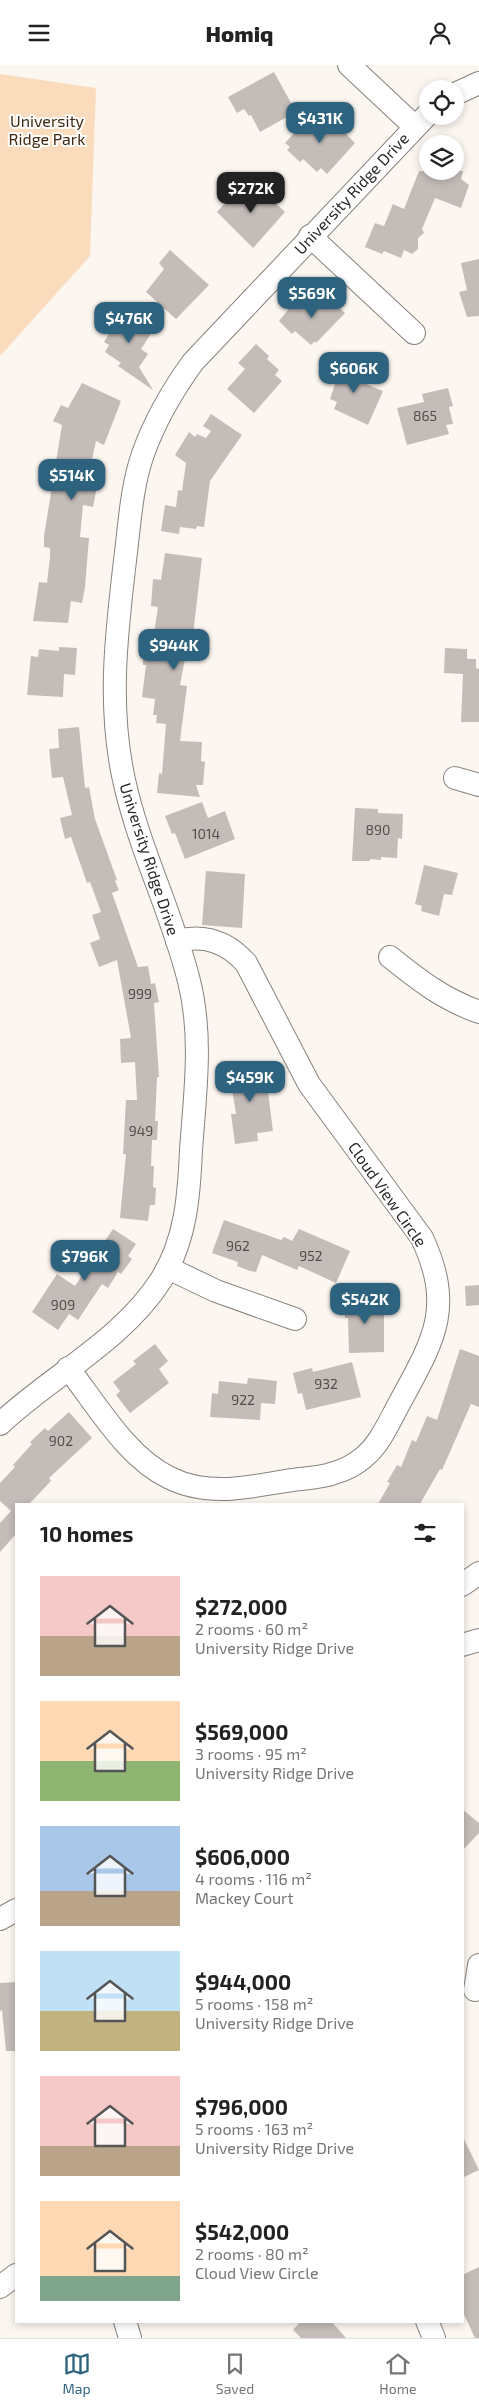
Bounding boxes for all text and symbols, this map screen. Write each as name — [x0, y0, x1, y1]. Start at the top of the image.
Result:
icon: menu — [25, 19, 53, 47]
icon: person — [426, 19, 454, 47]
text: Homiq — [206, 20, 273, 46]
map controls — [419, 80, 464, 180]
button: locate — [419, 80, 464, 125]
pin: $431K — [285, 101, 355, 144]
text: $431K — [297, 108, 343, 127]
park label: University Ridge Park — [9, 111, 85, 148]
street label: University Ridge Drive — [290, 128, 412, 258]
button: layers — [419, 135, 464, 180]
pin: $272K — [216, 171, 286, 214]
text: $272K — [228, 178, 274, 197]
pin: $569K — [277, 277, 347, 319]
text: $569K — [288, 283, 336, 302]
pin: $476K — [94, 301, 164, 344]
text: $476K — [105, 308, 153, 327]
pin: $606K — [319, 351, 389, 394]
text: $606K — [330, 358, 378, 377]
house number: 865 — [413, 407, 437, 424]
pin: $514K — [37, 459, 107, 501]
text: $514K — [49, 465, 95, 484]
pin: $944K — [139, 629, 209, 671]
text: $944K — [149, 635, 199, 654]
street label: University Ridge Drive — [116, 780, 184, 938]
house number: 890 — [366, 821, 390, 838]
house number: 1014 — [192, 825, 220, 842]
house number: 999 — [128, 985, 152, 1002]
pin: $459K — [215, 1061, 285, 1103]
text: $459K — [226, 1067, 274, 1086]
house number: 949 — [129, 1122, 153, 1139]
street label: Cloud View Circle — [345, 1138, 431, 1250]
house number: 962 — [226, 1237, 250, 1254]
pin: $796K — [50, 1239, 120, 1282]
text: $796K — [62, 1246, 108, 1265]
house number: 952 — [299, 1247, 323, 1264]
pin: $542K — [330, 1283, 400, 1325]
text: $542K — [341, 1289, 389, 1308]
house number: 909 — [51, 1296, 75, 1313]
house number: 932 — [314, 1375, 338, 1392]
house number: 922 — [231, 1391, 255, 1408]
house number: 902 — [49, 1432, 73, 1449]
icon: filters — [411, 1519, 439, 1547]
text: 10 homes — [40, 1521, 133, 1546]
text: $272,000 — [195, 1594, 288, 1619]
icon: home — [80, 1596, 140, 1656]
text: 2 rooms · 60 m² — [195, 1619, 308, 1638]
text: University Ridge Drive — [195, 1638, 354, 1657]
text: $569,000 — [195, 1719, 288, 1744]
icon: home — [80, 1721, 140, 1781]
text: 3 rooms · 95 m² — [195, 1744, 307, 1763]
text: University Ridge Drive — [195, 1763, 354, 1782]
text: $606,000 — [195, 1844, 290, 1869]
icon: home — [80, 1846, 140, 1906]
text: 4 rooms · 116 m² — [195, 1869, 312, 1888]
text: Mackey Court — [195, 1888, 294, 1907]
text: $944,000 — [195, 1969, 291, 1994]
icon: home — [80, 1971, 140, 2031]
text: 5 rooms · 158 m² — [195, 1994, 313, 2013]
text: University Ridge Drive — [195, 2013, 354, 2032]
text: $796,000 — [195, 2094, 288, 2119]
icon: home — [80, 2096, 140, 2156]
text: 5 rooms · 163 m² — [195, 2119, 313, 2138]
text: University Ridge Drive — [195, 2138, 354, 2157]
text: $542,000 — [195, 2219, 289, 2244]
icon: home — [80, 2221, 140, 2281]
text: 2 rooms · 80 m² — [195, 2244, 309, 2263]
text: Cloud View Circle — [195, 2263, 319, 2282]
tab: Map — [63, 2350, 91, 2397]
tab: Saved — [216, 2350, 254, 2397]
tab: Home — [379, 2350, 416, 2397]

